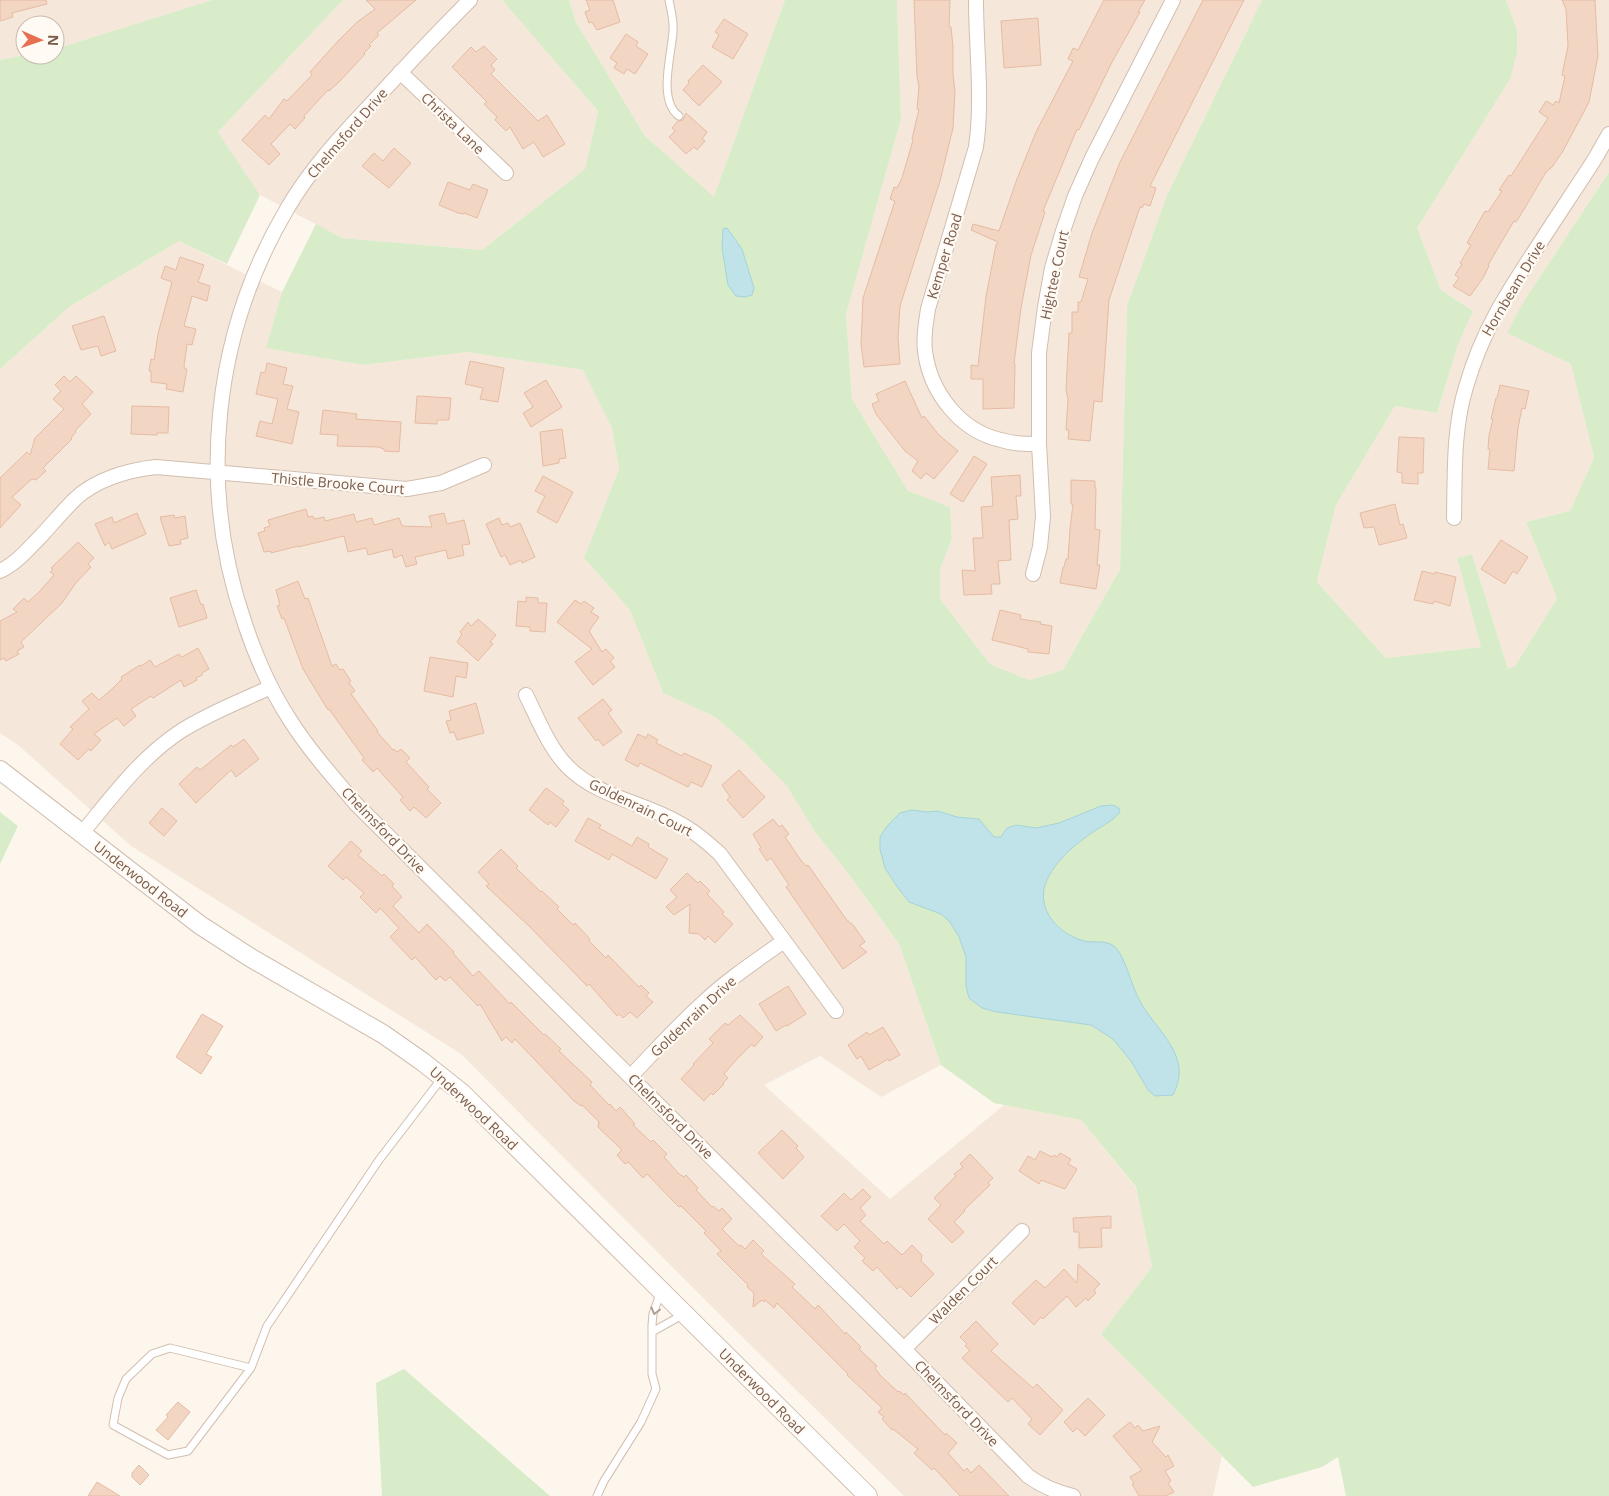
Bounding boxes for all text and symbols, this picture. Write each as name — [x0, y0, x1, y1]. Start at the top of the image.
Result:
north arrow — [15, 15, 65, 65]
text: N — [44, 34, 63, 46]
street label: Chelmsford Drive — [303, 84, 392, 182]
street label: Christa Lane — [417, 88, 489, 158]
street label: Kemper Road — [922, 211, 966, 301]
street label: Hightee Court — [1035, 229, 1073, 321]
street label: Hornbeam Drive — [1477, 237, 1549, 339]
street label: Thistle Brooke Court — [271, 468, 405, 498]
street label: Goldenrain Court — [586, 774, 696, 840]
street label: Chelmsford Drive — [338, 782, 430, 878]
street label: Underwood Road — [90, 836, 192, 922]
street label: Goldenrain Drive — [646, 971, 740, 1061]
street label: Underwood Road — [426, 1062, 522, 1154]
street label: Chelmsford Drive — [624, 1069, 718, 1163]
street label: Walden Court — [925, 1252, 1001, 1328]
one-way arrow — [650, 1307, 660, 1315]
street label: Underwood Road — [715, 1344, 809, 1438]
street label: Chelmsford Drive — [911, 1355, 1003, 1451]

